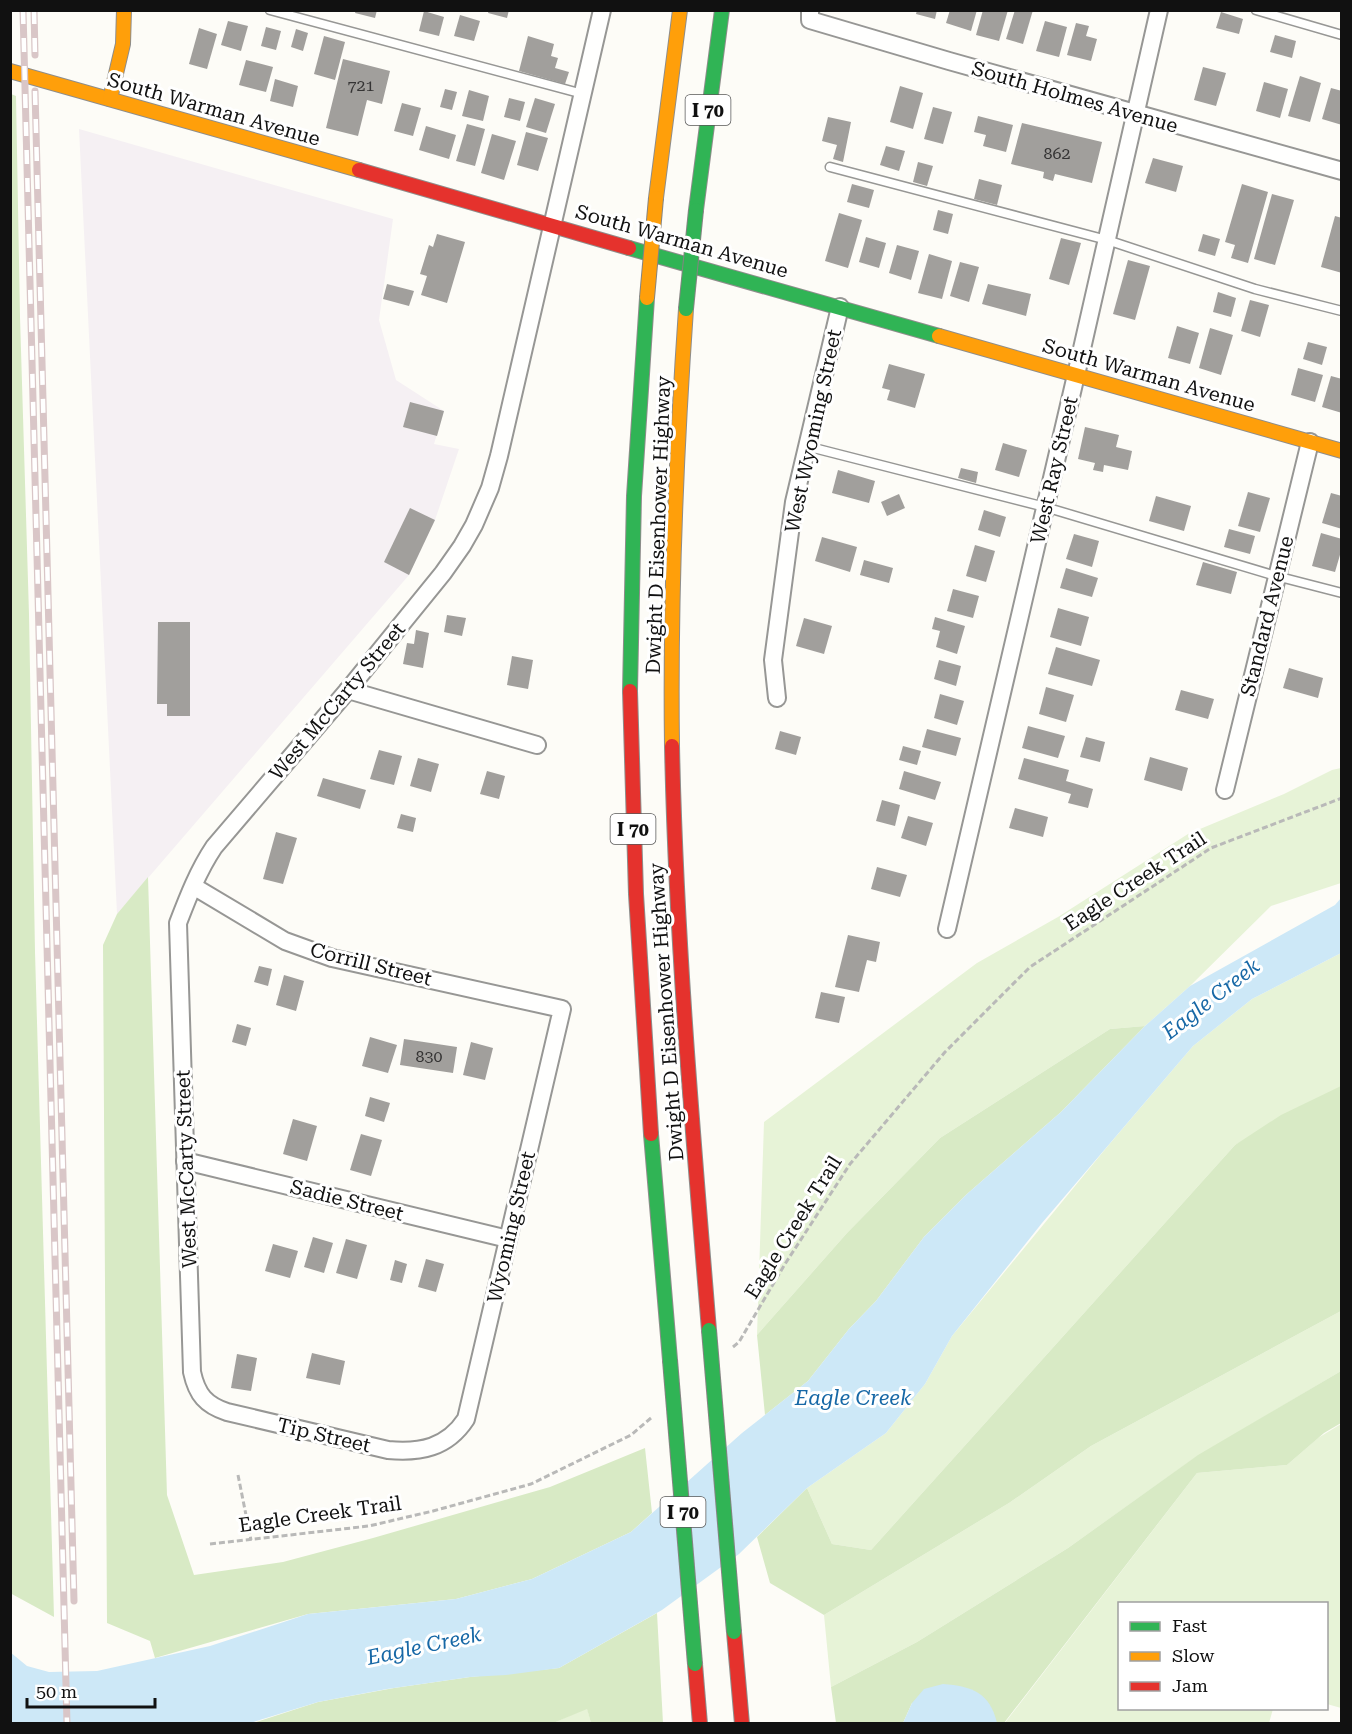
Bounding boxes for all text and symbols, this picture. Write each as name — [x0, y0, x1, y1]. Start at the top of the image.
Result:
street label: South Holmes Avenue — [969, 56, 1181, 138]
street label: South Warman Avenue — [105, 67, 323, 151]
house number: 721 — [348, 76, 374, 95]
road number: I 70 — [686, 95, 730, 125]
house number: 862 — [1044, 144, 1070, 163]
street label: South Warman Avenue — [573, 199, 791, 283]
street label: West Wyoming Street — [780, 327, 846, 535]
street label: South Warman Avenue — [1040, 333, 1258, 417]
street label: Dwight D Eisenhower Highway — [641, 375, 675, 675]
street label: West Ray Street — [1025, 393, 1083, 546]
street label: Standard Avenue — [1235, 533, 1299, 699]
street label: West McCarty Street — [264, 617, 410, 785]
road number: I 70 — [610, 814, 656, 844]
street label: Eagle Creek Trail — [1060, 826, 1210, 936]
street label: Dwight D Eisenhower Highway — [644, 862, 688, 1162]
street label: Corrill Street — [308, 937, 435, 991]
water label: Eagle Creek — [1157, 953, 1265, 1045]
house number: 830 — [416, 1047, 442, 1066]
street label: West McCarty Street — [171, 1069, 201, 1269]
street label: Wyoming Street — [482, 1148, 540, 1305]
street label: Eagle Creek Trail — [739, 1151, 847, 1303]
street label: Sadie Street — [288, 1174, 407, 1226]
water label: Eagle Creek — [794, 1386, 912, 1410]
street label: Tip Street — [275, 1413, 374, 1458]
street label: Eagle Creek Trail — [237, 1491, 403, 1537]
road number: I 70 — [660, 1497, 706, 1527]
legend — [1118, 1602, 1328, 1710]
text: Fast — [1172, 1615, 1207, 1636]
water label: Eagle Creek — [364, 1622, 484, 1670]
text: Slow — [1172, 1645, 1214, 1666]
scale bar — [27, 1671, 154, 1709]
text: Jam — [1172, 1675, 1208, 1696]
text: 50 m — [36, 1681, 77, 1702]

